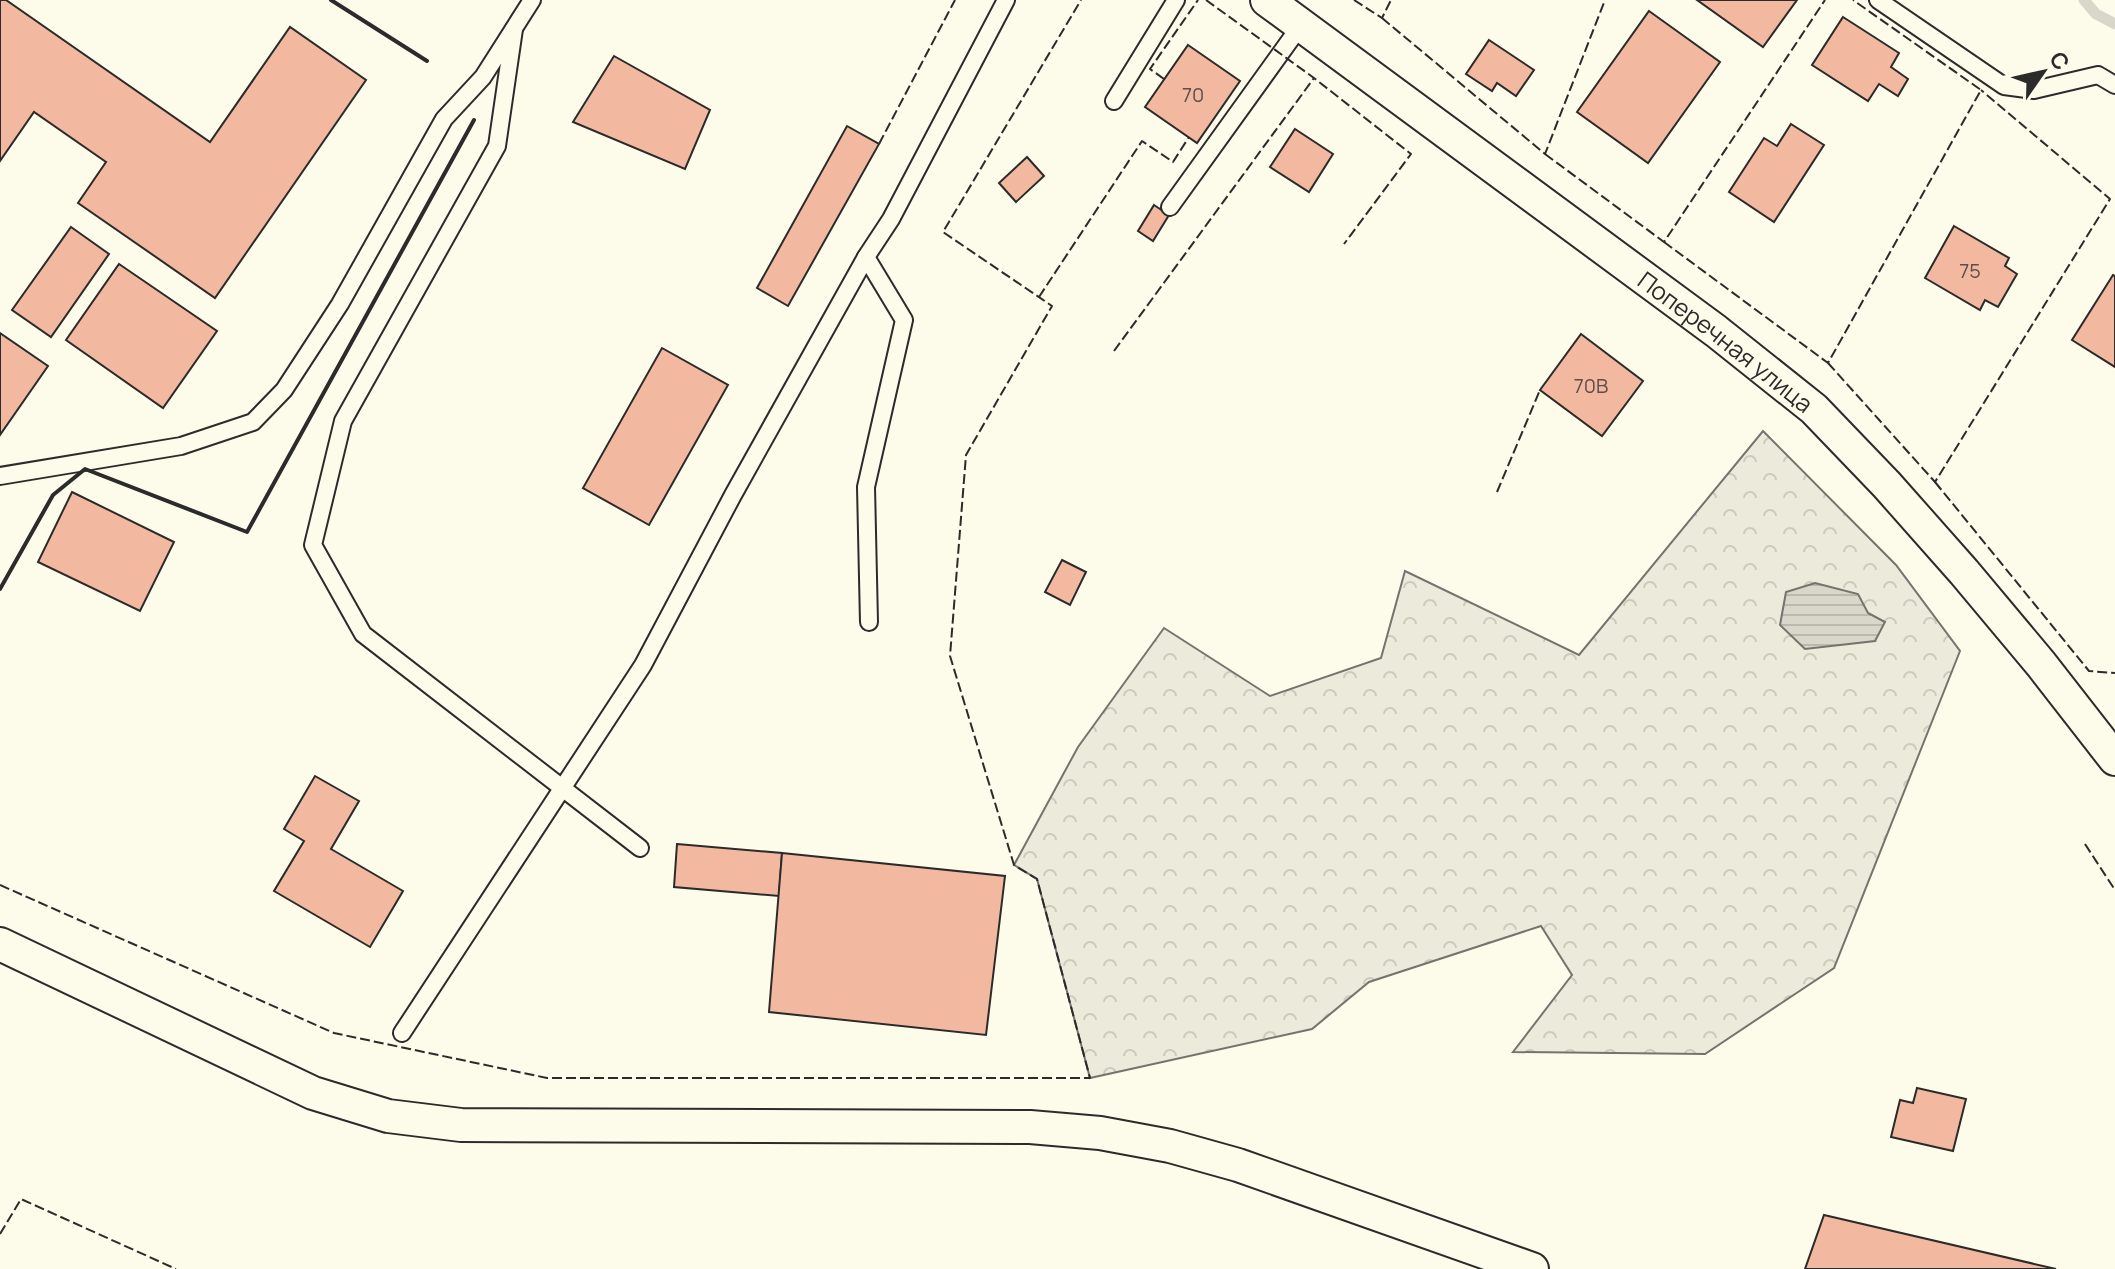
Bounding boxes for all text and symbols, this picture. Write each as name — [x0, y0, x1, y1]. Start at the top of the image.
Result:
north arrow — [2003, 32, 2083, 112]
text: С — [2043, 46, 2077, 76]
house number: 70 — [1182, 81, 1204, 108]
house number: 75 — [1959, 257, 1981, 284]
street label: Поперечная улица — [1632, 263, 1821, 419]
house number: 70В — [1574, 372, 1608, 399]

